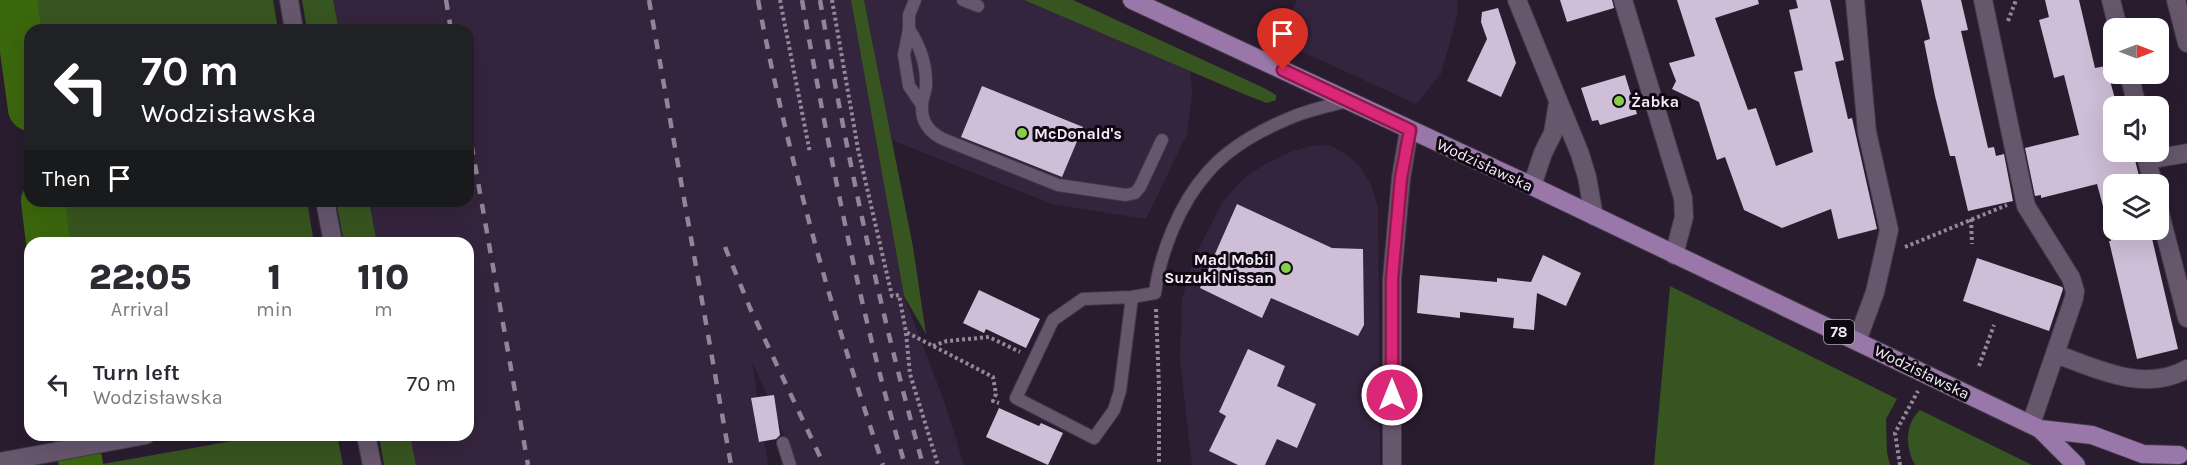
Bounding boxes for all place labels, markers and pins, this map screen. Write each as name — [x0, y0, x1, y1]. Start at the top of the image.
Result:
pin — [1257, 8, 1308, 70]
place label: Żabka — [1631, 92, 1679, 111]
marker: Żabka — [1612, 94, 1626, 108]
place label: McDonald's — [1034, 124, 1122, 143]
marker: McDonald's — [1015, 126, 1029, 140]
place label: Mad Mobil Suzuki Nissan — [1164, 250, 1274, 287]
marker: Mad Mobil Suzuki Nissan — [1279, 261, 1293, 275]

